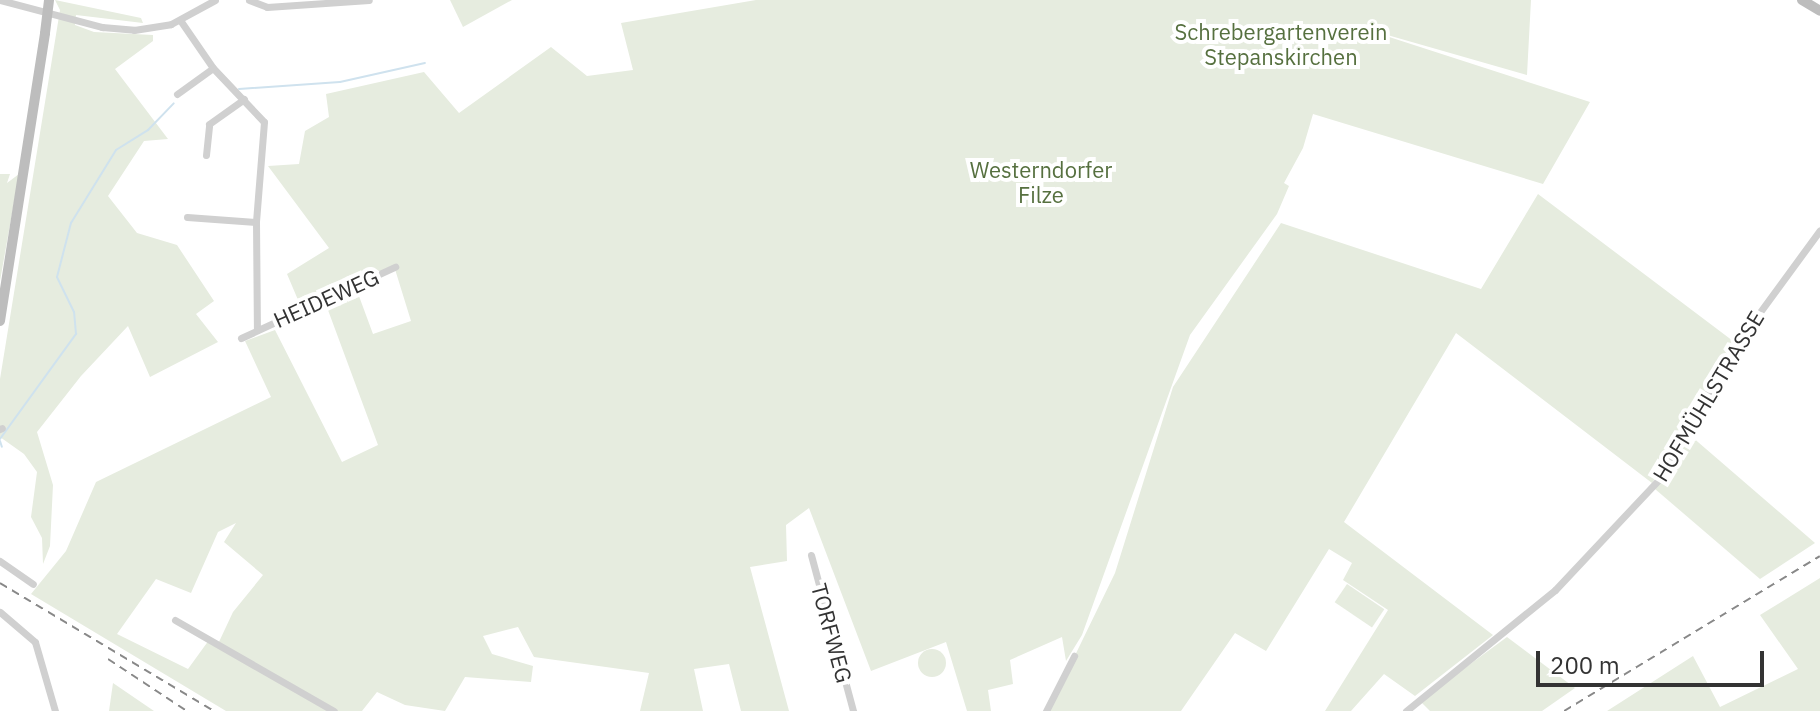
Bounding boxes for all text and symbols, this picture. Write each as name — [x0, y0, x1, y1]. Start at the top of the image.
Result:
park label: Schrebergartenverein Stepanskirchen — [1174, 18, 1388, 70]
park label: Westerndorfer Filze — [970, 156, 1112, 208]
street label: HEIDEWEG — [269, 263, 383, 333]
street label: HOFMÜHLSTRASSE — [1647, 306, 1769, 486]
street label: TORFWEG — [806, 580, 858, 686]
scale bar — [1540, 635, 1768, 685]
text: 200 m — [1550, 649, 1620, 681]

